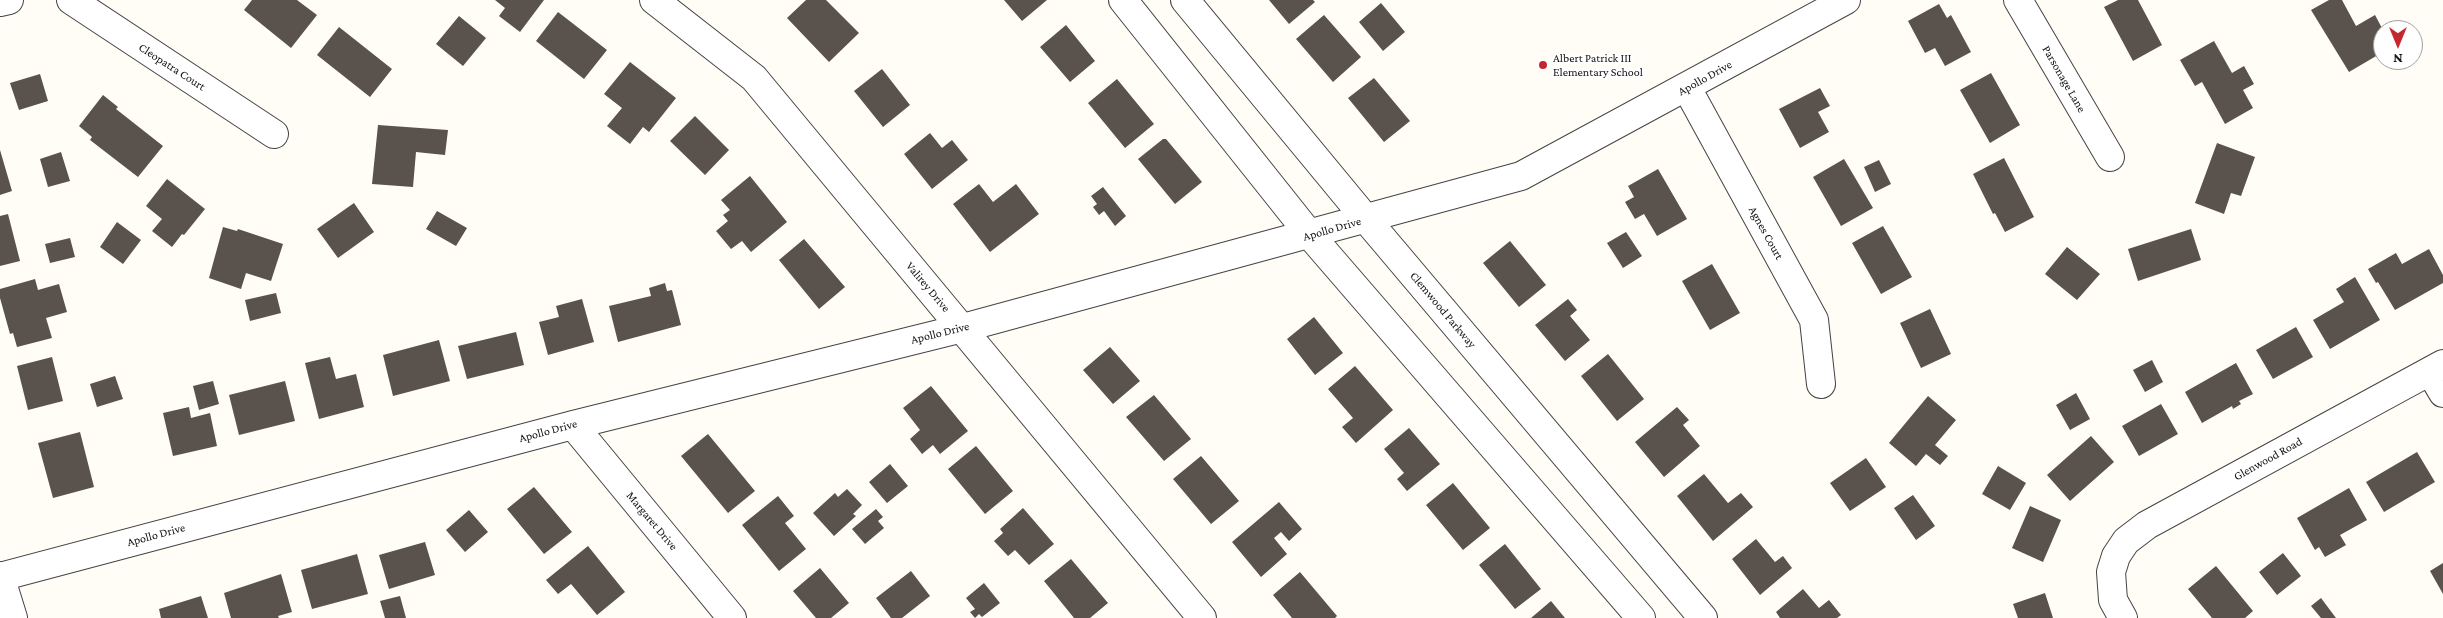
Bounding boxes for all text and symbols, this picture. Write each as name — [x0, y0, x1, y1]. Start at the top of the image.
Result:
north arrow — [2373, 20, 2423, 70]
street label: Cleopatra Court — [136, 40, 208, 94]
street label: Parsonage Lane — [2039, 43, 2089, 115]
place label: Albert Patrick III Elementary School — [1553, 51, 1643, 79]
text: N — [2393, 51, 2403, 67]
street label: Apollo Drive — [1675, 57, 1735, 99]
marker: Albert Patrick III Elementary School — [1537, 59, 1549, 71]
street label: Agnes Court — [1745, 204, 1787, 262]
street label: Apollo Drive — [1301, 214, 1363, 244]
street label: Valirey Drive — [903, 259, 953, 315]
street label: Clemwood Parkway — [1407, 269, 1479, 351]
street label: Apollo Drive — [909, 319, 971, 347]
street label: Apollo Drive — [517, 416, 579, 446]
street label: Glenwood Road — [2231, 434, 2305, 484]
street label: Margaret Drive — [623, 489, 681, 553]
street label: Apollo Drive — [125, 520, 187, 550]

